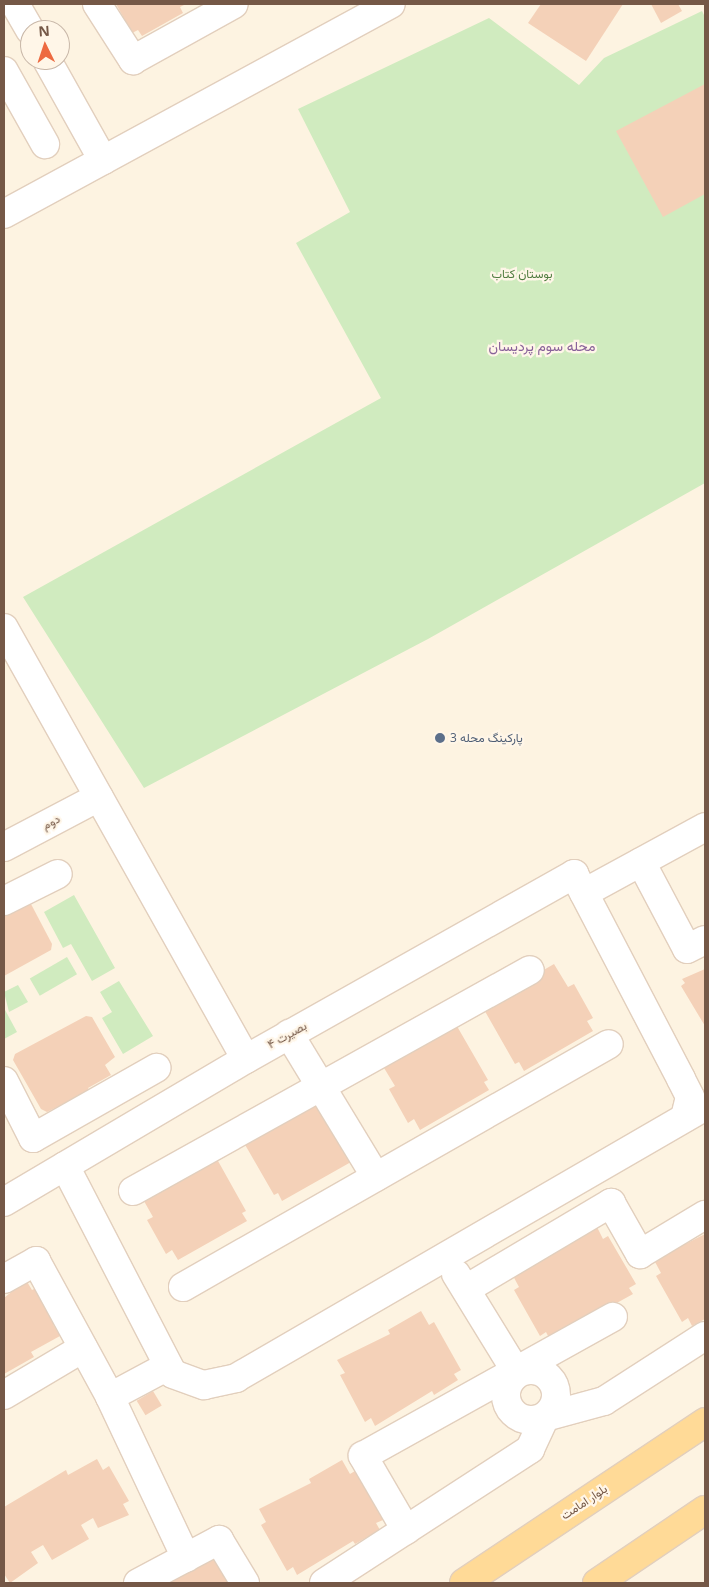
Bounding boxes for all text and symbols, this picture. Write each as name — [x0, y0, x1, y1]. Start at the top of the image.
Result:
north arrow — [20, 20, 70, 70]
text: N — [38, 21, 50, 40]
park label: بوستان کتاب — [492, 267, 552, 281]
district label: محله سوم پردیسان — [489, 338, 595, 354]
place label: پارکینگ محله 3 — [450, 731, 523, 745]
marker: پارکینگ محله 3 — [434, 732, 446, 744]
street label: دوم — [40, 811, 62, 833]
street label: بصیرت ۴ — [265, 1018, 309, 1052]
street label: بلوار امامت — [558, 1481, 610, 1523]

